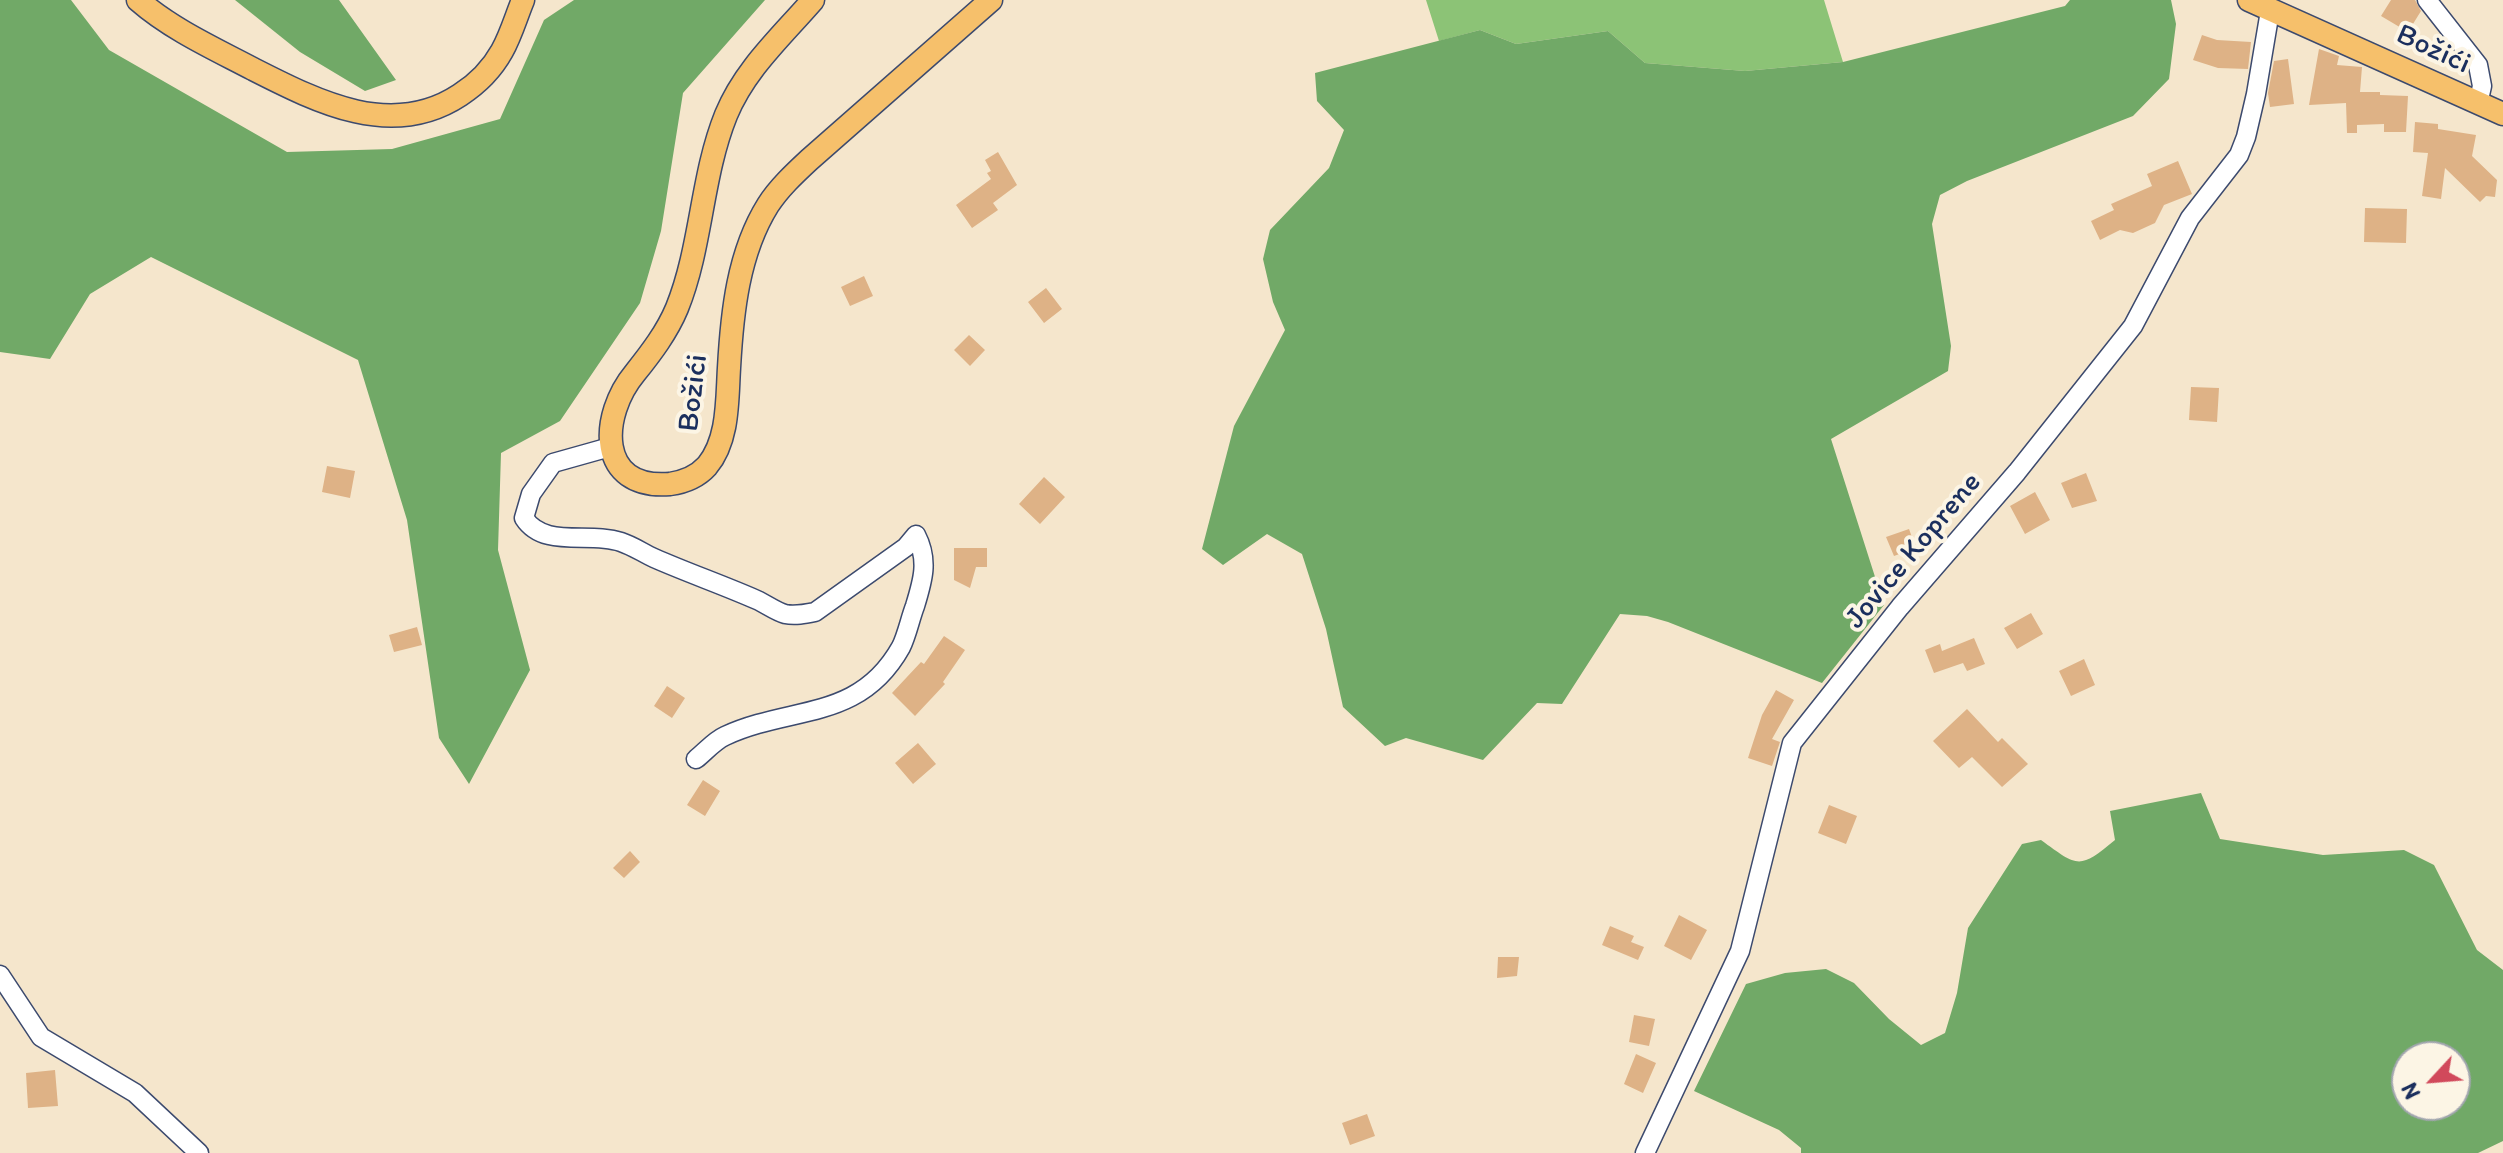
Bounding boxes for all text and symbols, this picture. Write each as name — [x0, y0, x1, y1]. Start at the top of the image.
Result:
street label: Božići — [2390, 17, 2476, 83]
street label: Božići — [671, 352, 717, 434]
street label: Jovice Koprene — [1838, 465, 1990, 637]
north arrow — [2391, 1041, 2471, 1121]
text: N — [2395, 1078, 2426, 1103]

